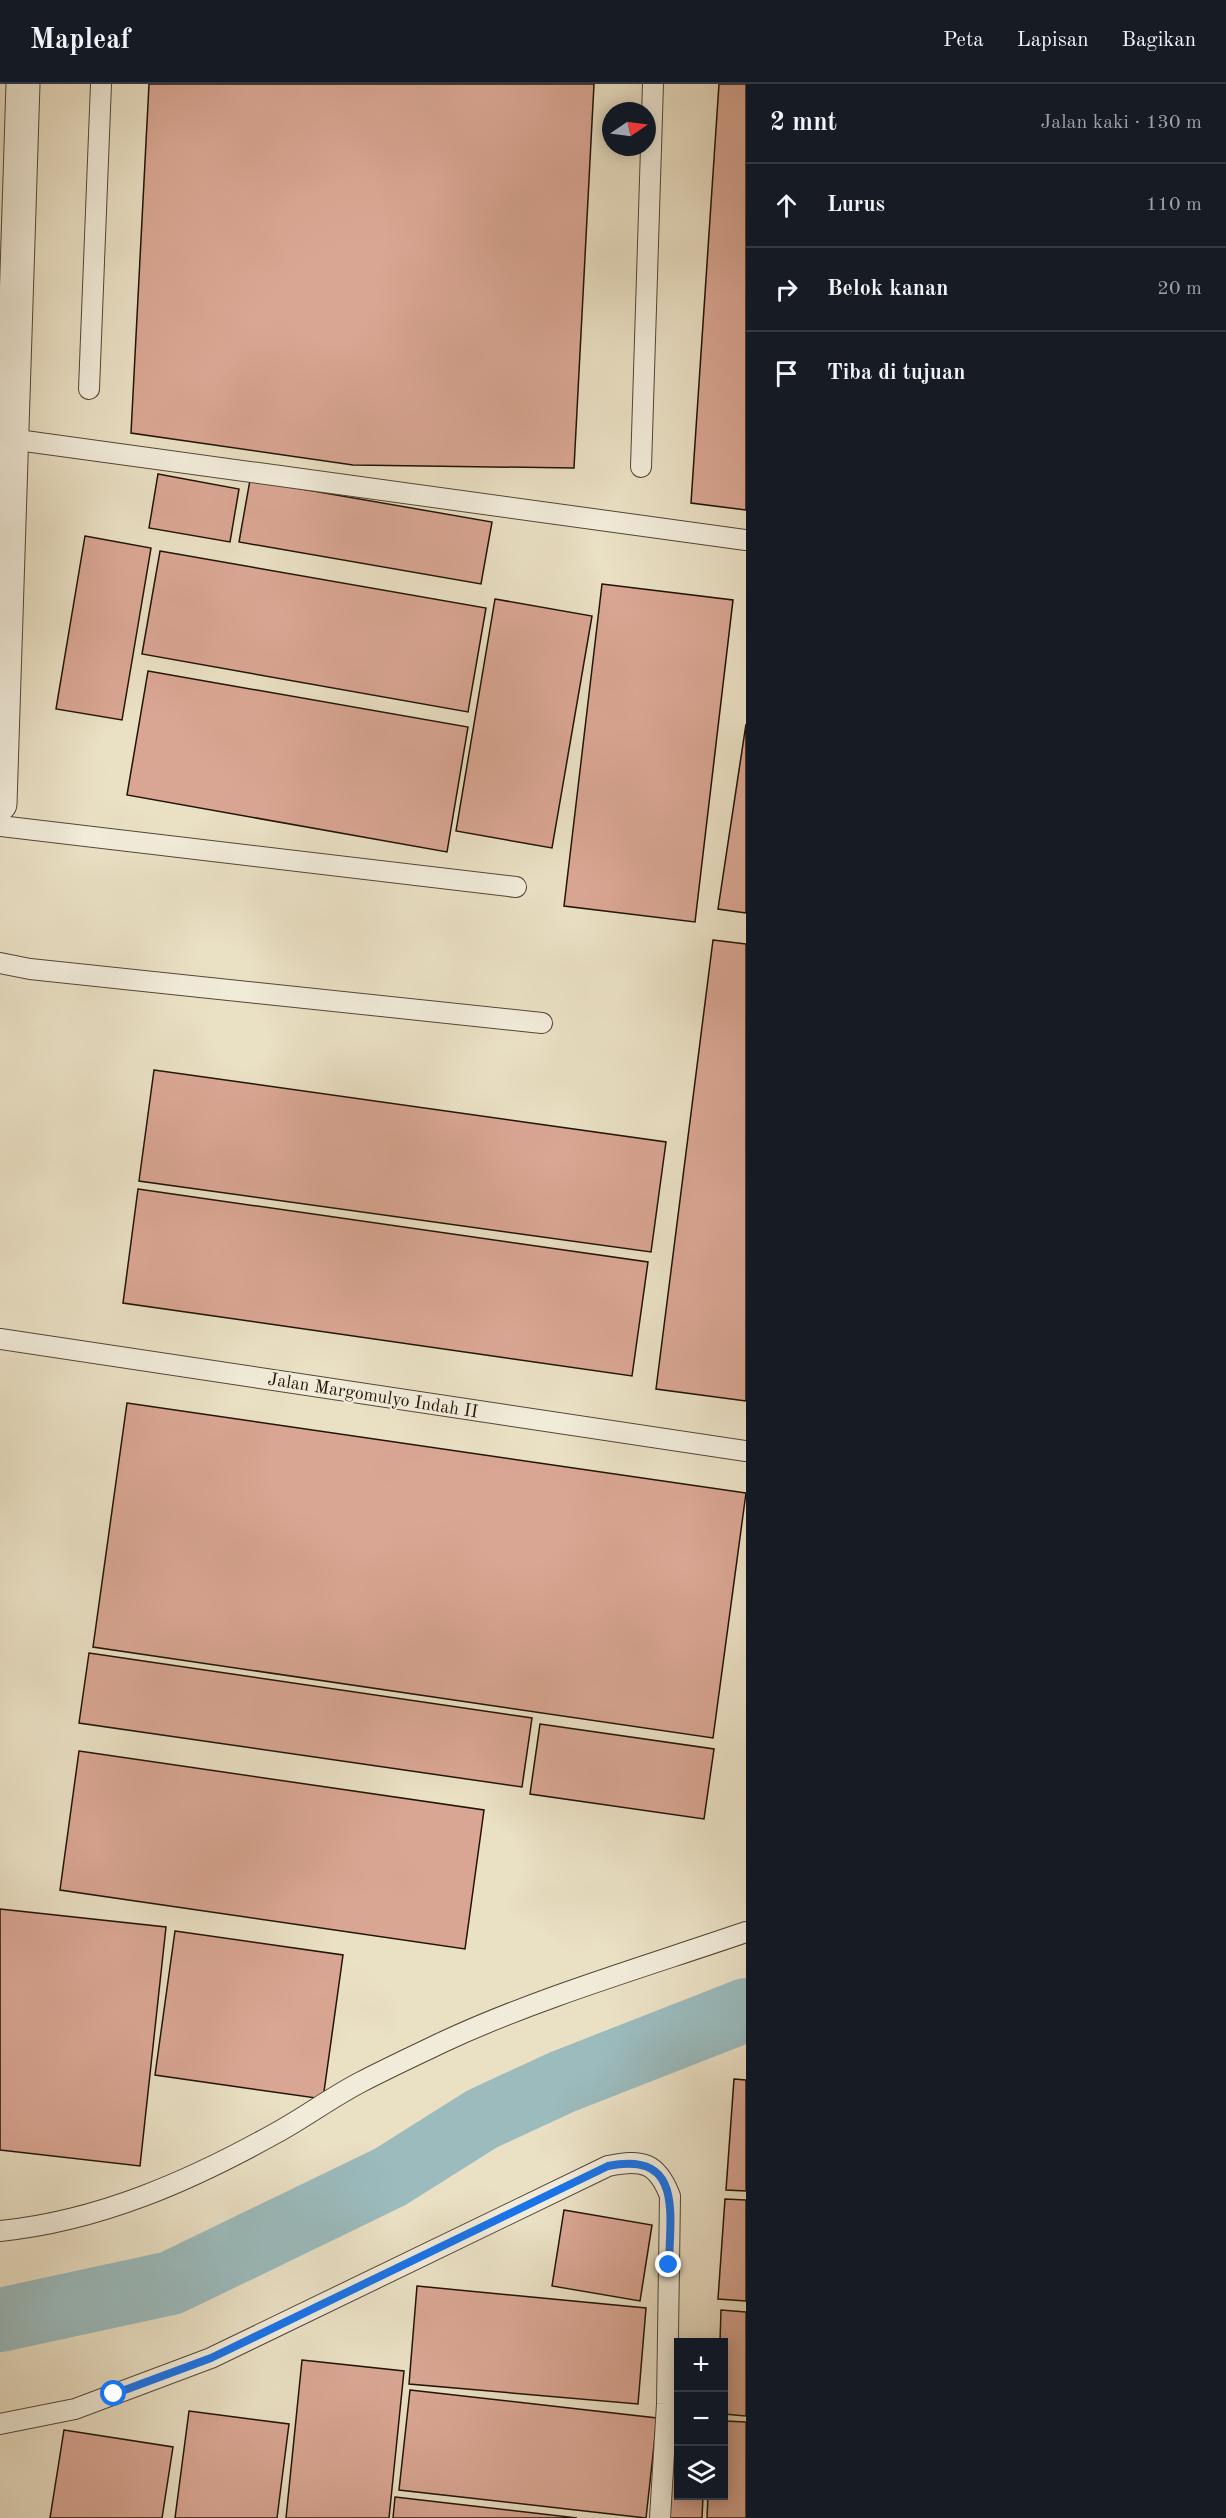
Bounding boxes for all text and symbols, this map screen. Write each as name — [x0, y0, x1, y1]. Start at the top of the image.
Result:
text: Mapleaf — [30, 27, 130, 55]
text: Peta — [943, 30, 984, 51]
text: Lapisan — [1017, 30, 1088, 51]
text: Bagikan — [1121, 30, 1196, 51]
north arrow — [602, 102, 656, 156]
text: 2 mnt — [770, 110, 837, 136]
text: Jalan kaki · 130 m — [1040, 113, 1202, 133]
icon: ahead — [770, 189, 803, 222]
text: Lurus — [827, 194, 885, 216]
text: 110 m — [1146, 195, 1202, 215]
icon: right — [770, 273, 803, 306]
text: Belok kanan — [827, 278, 949, 300]
text: 20 m — [1157, 279, 1202, 299]
icon: arrive — [770, 357, 803, 390]
text: Tiba di tujuan — [827, 362, 965, 384]
street label: Jalan Margomulyo Indah II — [266, 1370, 479, 1422]
route end — [655, 2251, 681, 2277]
map controls — [674, 2338, 728, 2500]
button: + — [674, 2338, 728, 2392]
route start — [100, 2380, 126, 2406]
button: − — [674, 2392, 728, 2446]
button: layers — [674, 2446, 728, 2500]

